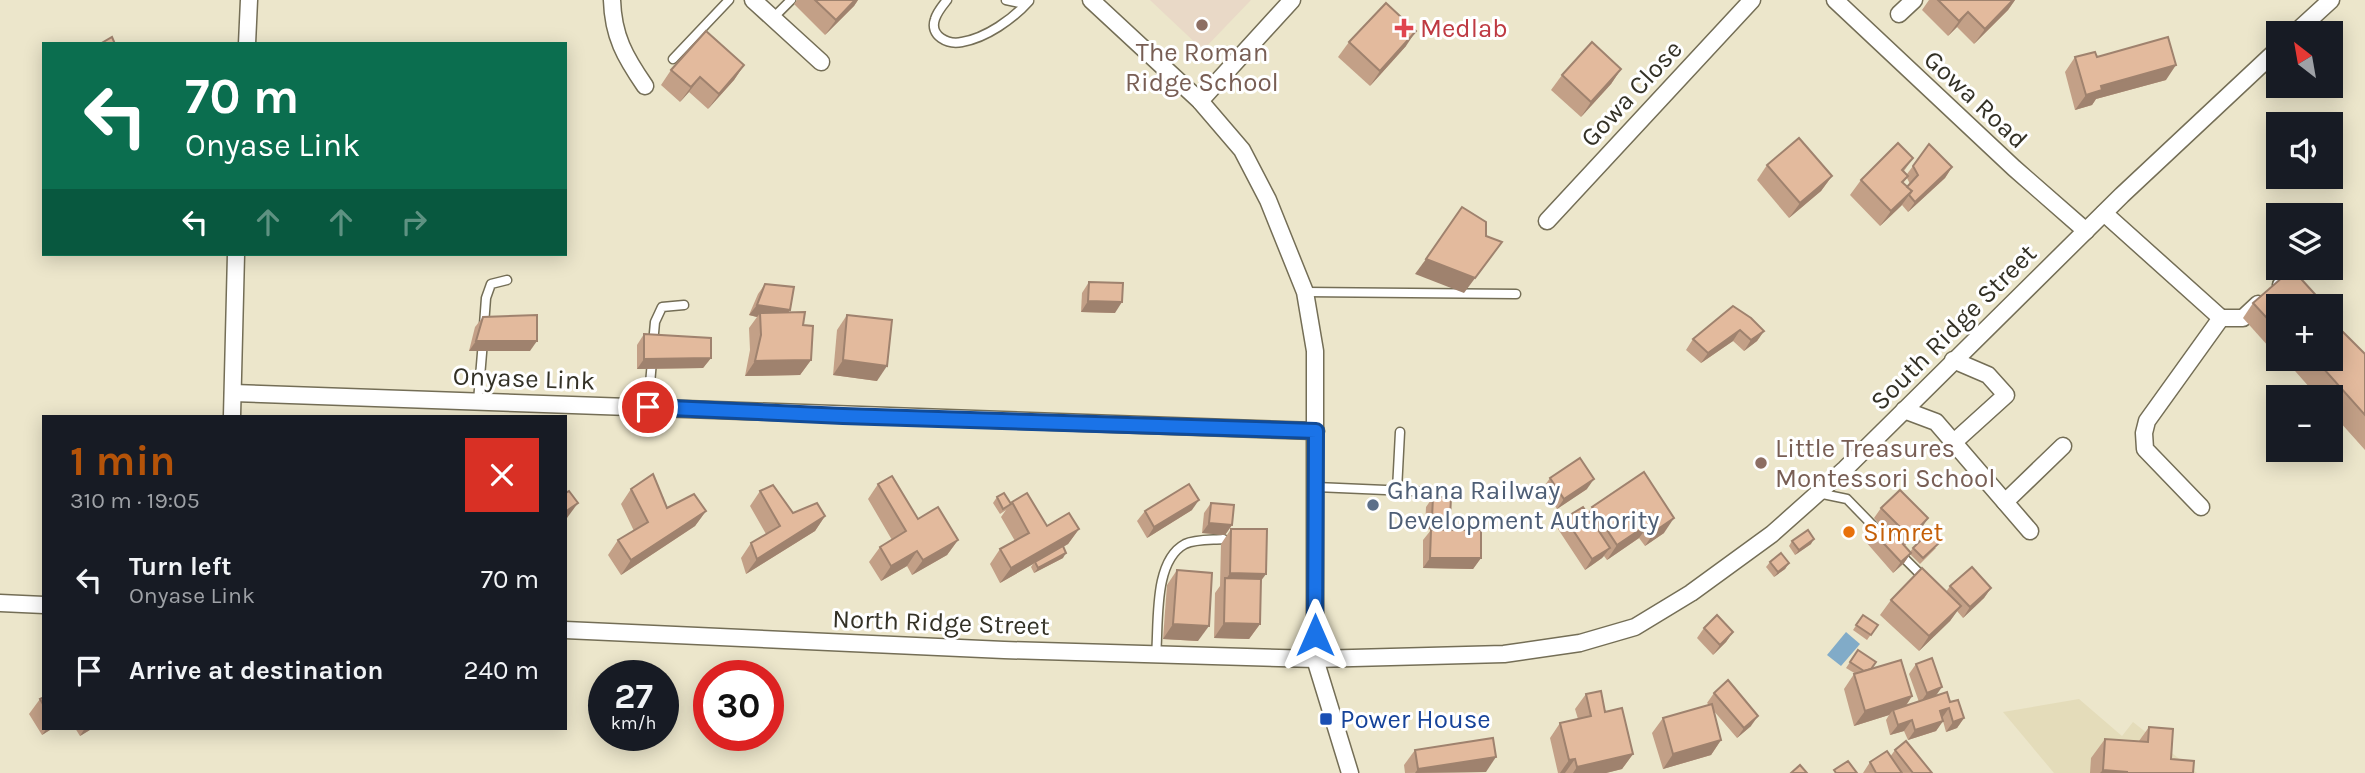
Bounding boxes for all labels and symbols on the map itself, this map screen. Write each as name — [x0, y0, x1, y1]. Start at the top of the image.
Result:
place label: Medlab — [1420, 13, 1508, 44]
marker: The Roman Ridge School — [1194, 17, 1210, 33]
marker: Medlab — [1394, 18, 1414, 38]
north arrow — [2266, 21, 2343, 98]
street label: Gowa Close — [1574, 34, 1689, 153]
place label: The Roman Ridge School — [1125, 37, 1279, 98]
street label: Gowa Road — [1917, 44, 2034, 155]
street label: South Ridge Street — [1864, 238, 2043, 417]
street label: Onyase Link — [452, 361, 596, 396]
pin — [618, 377, 678, 437]
place label: Little Treasures Montessori School — [1775, 433, 1995, 494]
marker: Little Treasures Montessori School — [1753, 455, 1769, 471]
place label: Ghana Railway Development Authority — [1387, 475, 1659, 536]
marker: Ghana Railway Development Authority — [1365, 497, 1381, 513]
place label: Simret — [1863, 517, 1944, 548]
marker: Simret — [1841, 524, 1857, 540]
position arrow — [1278, 598, 1352, 672]
street label: North Ridge Street — [832, 603, 1051, 642]
speed limit sign: 30 — [693, 660, 784, 751]
place label: Power House — [1340, 704, 1491, 735]
marker: Power House — [1318, 711, 1334, 727]

